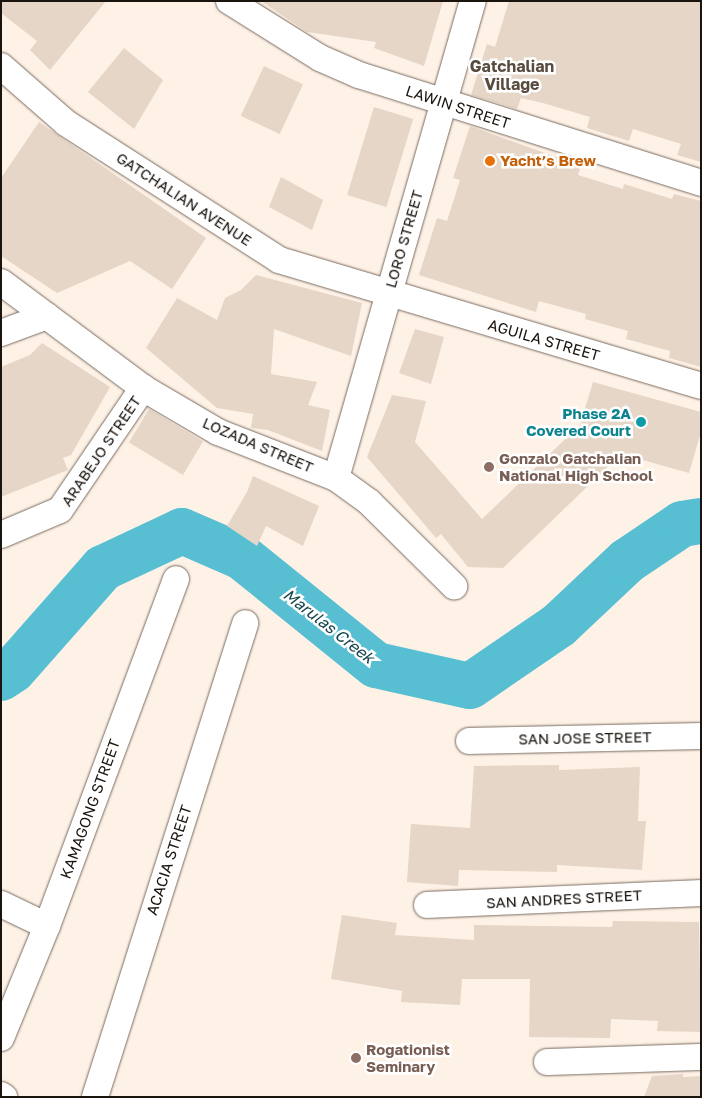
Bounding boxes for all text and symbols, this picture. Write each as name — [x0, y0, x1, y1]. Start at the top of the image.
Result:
district label: Gatchalian Village — [470, 56, 554, 94]
street label: LAWIN STREET — [403, 82, 513, 132]
street label: GATCHALIAN AVENUE — [113, 149, 255, 249]
place label: Yacht’s Brew — [500, 152, 596, 170]
marker: Yacht’s Brew — [484, 155, 496, 167]
street label: LORO STREET — [381, 188, 427, 290]
street label: AGUILA STREET — [486, 315, 602, 365]
street label: ARABEJO STREET — [57, 392, 145, 510]
place label: Phase 2A Covered Court — [526, 404, 631, 439]
street label: LOZADA STREET — [200, 414, 316, 476]
marker: Phase 2A Covered Court — [635, 416, 647, 428]
place label: Gonzalo Gatchalian National High School — [499, 449, 653, 484]
marker: Gonzalo Gatchalian National High School — [483, 461, 495, 473]
water label: Marulas Creek — [280, 585, 378, 667]
street label: SAN JOSE STREET — [518, 728, 652, 748]
street label: KAMAGONG STREET — [56, 737, 124, 881]
street label: ACACIA STREET — [143, 803, 195, 917]
street label: SAN ANDRES STREET — [486, 886, 642, 912]
place label: Rogationist Seminary — [366, 1040, 450, 1075]
marker: Rogationist Seminary — [350, 1052, 362, 1064]

